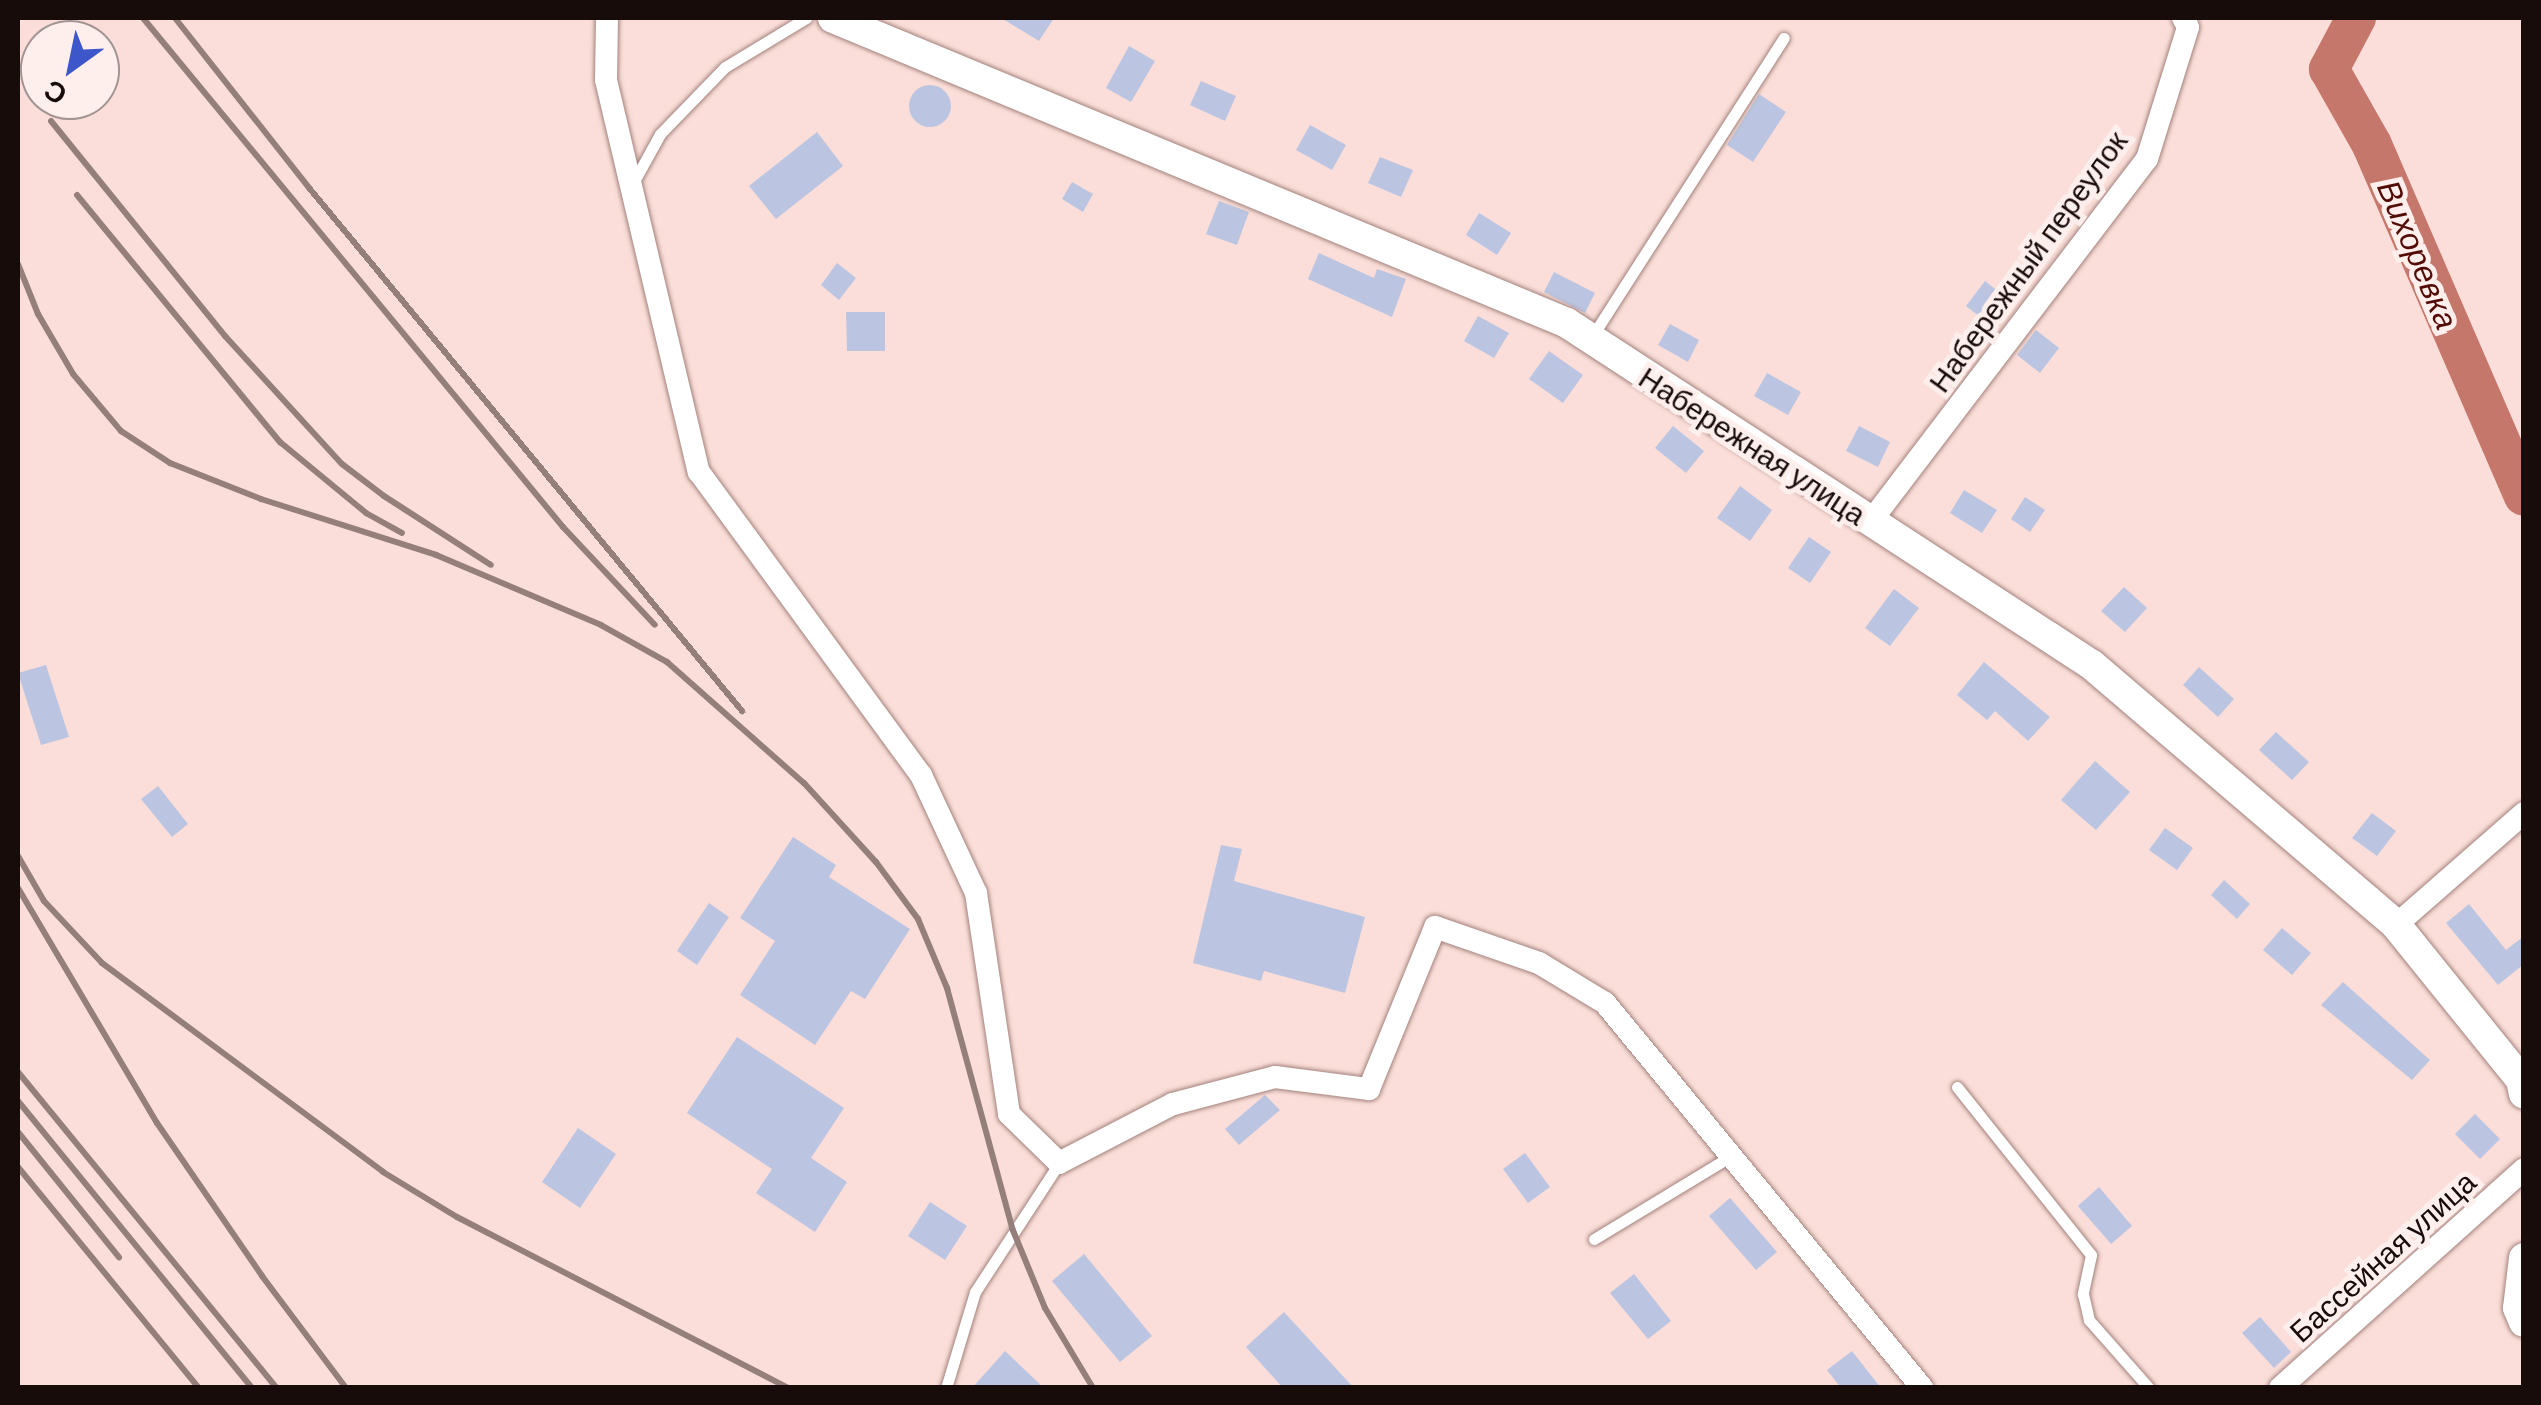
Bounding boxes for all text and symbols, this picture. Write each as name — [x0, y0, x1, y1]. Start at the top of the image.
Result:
north arrow — [20, 20, 120, 120]
text: С — [37, 74, 73, 113]
street label: Набережный переулок — [1920, 123, 2134, 399]
water label: Вихоревка — [2371, 174, 2467, 334]
street label: Набережная улица — [1633, 358, 1873, 532]
street label: Бассейная улица — [2282, 1163, 2482, 1349]

